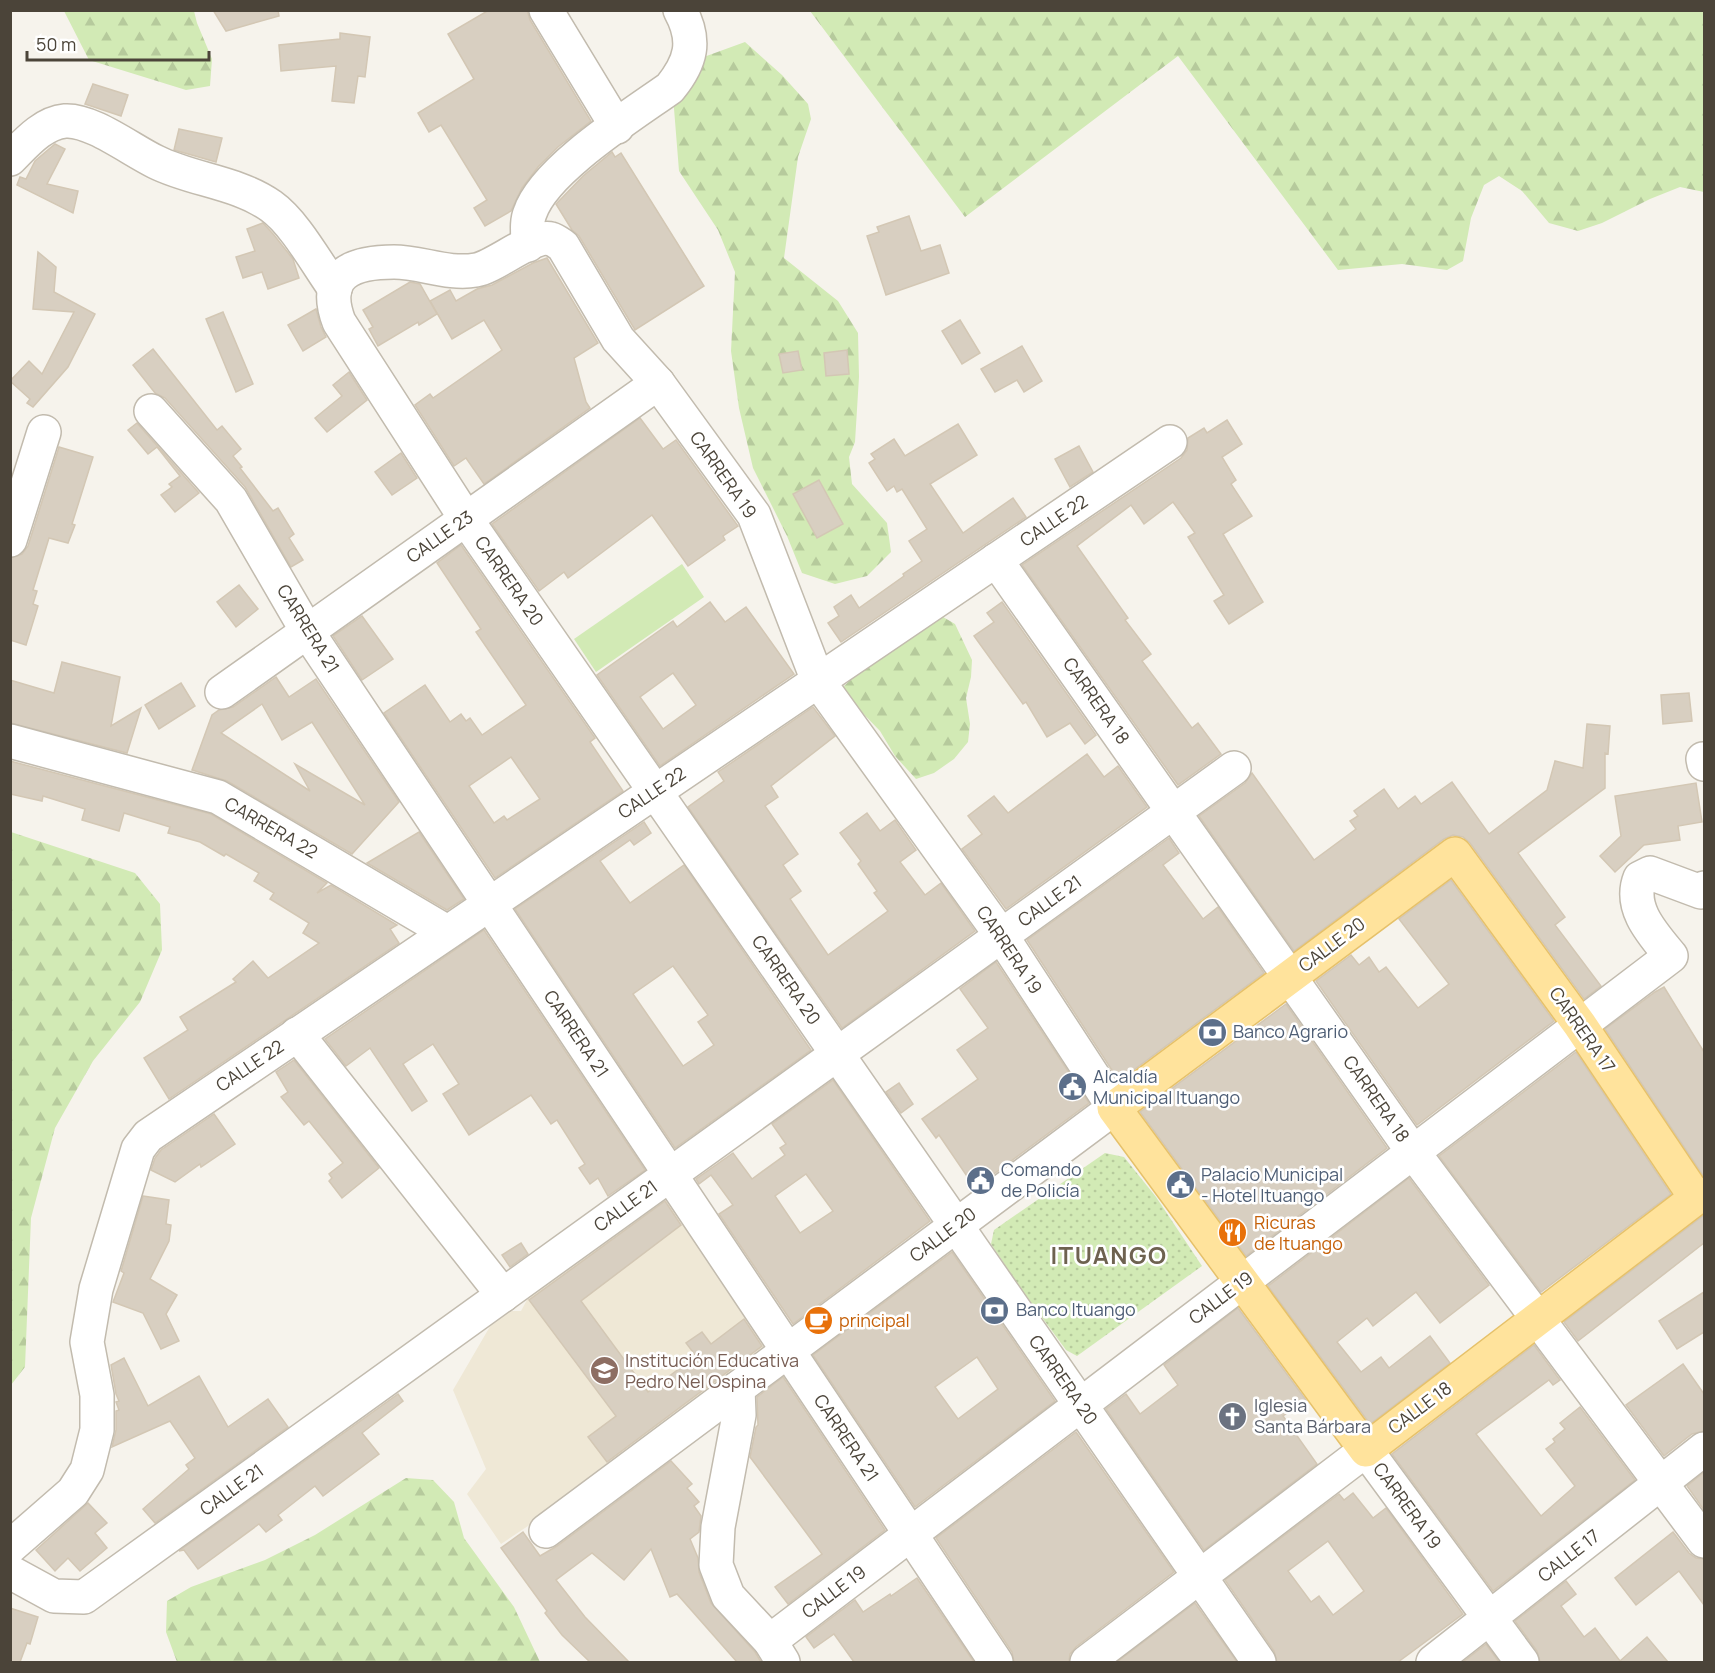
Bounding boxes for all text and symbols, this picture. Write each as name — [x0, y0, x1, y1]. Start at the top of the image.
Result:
scale bar — [27, 24, 208, 62]
text: 50 m — [36, 32, 76, 56]
street label: CARRERA 19 — [685, 426, 763, 523]
street label: CALLE 22 — [1015, 489, 1092, 552]
street label: CALLE 23 — [401, 504, 478, 568]
street label: CARRERA 20 — [470, 531, 550, 630]
street label: CARRERA 21 — [272, 579, 346, 677]
street label: CARRERA 18 — [1058, 652, 1136, 749]
street label: CALLE 22 — [613, 761, 690, 824]
street label: CARRERA 22 — [221, 791, 322, 863]
street label: CALLE 21 — [1013, 869, 1086, 931]
street label: CARRERA 19 — [972, 901, 1048, 998]
street label: CALLE 20 — [1293, 911, 1370, 977]
street label: CARRERA 20 — [747, 930, 827, 1029]
street label: CARRERA 17 — [1545, 982, 1621, 1077]
street label: CARRERA 21 — [539, 985, 615, 1082]
bank icon: Banco Agrario — [1196, 1016, 1228, 1048]
place label: Banco Agrario — [1233, 1019, 1348, 1043]
street label: CALLE 22 — [211, 1034, 288, 1097]
street label: CARRERA 18 — [1338, 1050, 1416, 1147]
place label: Alcaldía Municipal Ituango — [1093, 1064, 1240, 1109]
public building icon: Alcaldía Municipal Ituango — [1056, 1071, 1088, 1103]
place label: Comando de Policía — [1001, 1157, 1082, 1202]
place label: Palacio Municipal - Hotel Ituango — [1201, 1162, 1343, 1207]
public building icon: Comando de Policía — [964, 1164, 996, 1196]
public building icon: Palacio Municipal - Hotel Ituango — [1164, 1169, 1196, 1201]
street label: CALLE 21 — [589, 1174, 662, 1236]
street label: CALLE 20 — [904, 1201, 981, 1267]
place label: Ricuras de Ituango — [1254, 1210, 1343, 1255]
restaurant icon: Ricuras de Ituango — [1217, 1217, 1249, 1249]
district label: ITUANGO — [1050, 1238, 1168, 1271]
street label: CALLE 19 — [1183, 1265, 1257, 1329]
bank icon: Banco Ituango — [979, 1294, 1011, 1326]
place label: Banco Ituango — [1016, 1297, 1136, 1321]
cafe icon: principal — [802, 1305, 834, 1337]
place label: principal — [839, 1308, 910, 1332]
street label: CARRERA 20 — [1024, 1330, 1104, 1429]
place label: Institución Educativa Pedro Nel Ospina — [625, 1348, 799, 1393]
school or university icon: Institución Educativa Pedro Nel Ospina — [588, 1355, 620, 1387]
street label: CALLE 18 — [1383, 1375, 1456, 1439]
street label: CARRERA 21 — [809, 1389, 885, 1486]
place label: Iglesia Santa Bárbara — [1254, 1393, 1371, 1438]
church icon: Iglesia Santa Bárbara — [1217, 1400, 1249, 1432]
street label: CARRERA 19 — [1368, 1457, 1447, 1553]
street label: CALLE 21 — [195, 1458, 268, 1520]
street label: CALLE 17 — [1533, 1524, 1604, 1587]
street label: CALLE 19 — [796, 1559, 870, 1623]

